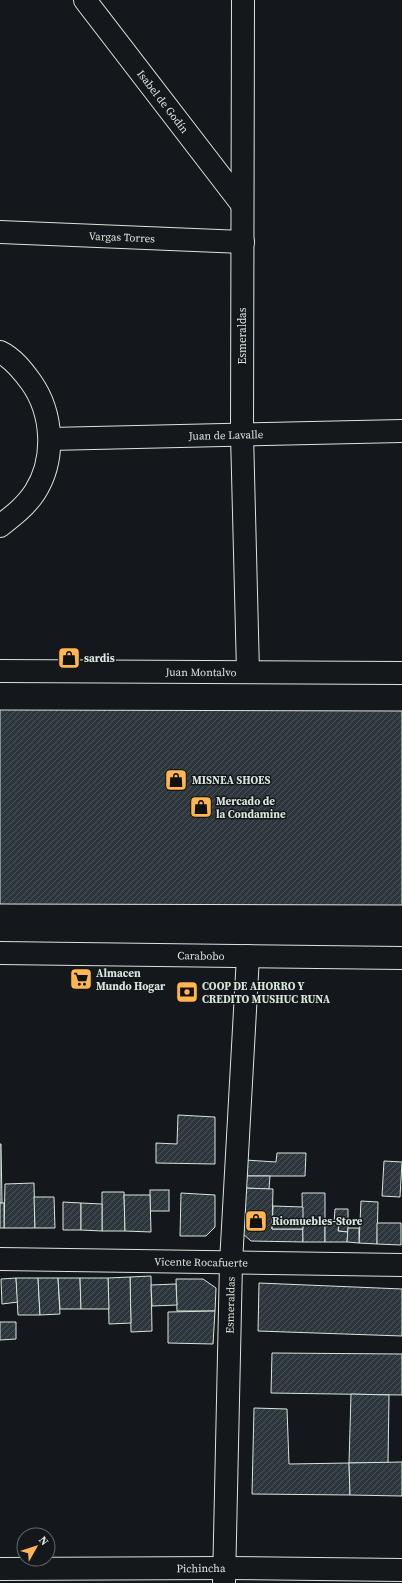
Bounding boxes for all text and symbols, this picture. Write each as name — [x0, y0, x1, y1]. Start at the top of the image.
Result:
street label: Isabel de Godín — [134, 67, 192, 137]
street label: Vargas Torres — [88, 228, 156, 246]
street label: Esmeraldas — [235, 307, 250, 364]
street label: Juan de Lavalle — [187, 427, 264, 443]
shop icon: sardis — [56, 645, 82, 671]
place label: sardis — [84, 651, 115, 666]
street label: Juan Montalvo — [164, 664, 237, 680]
shop icon: MISNEA SHOES — [163, 767, 189, 793]
place label: MISNEA SHOES — [192, 773, 271, 788]
shop icon: Mercado de la Condamine — [188, 794, 214, 820]
place label: Mercado de la Condamine — [216, 794, 286, 822]
street label: Carabobo — [177, 948, 225, 963]
supermarket icon: Almacen Mundo Hogar — [68, 966, 94, 992]
place label: Almacen Mundo Hogar — [96, 966, 166, 994]
bank icon: COOP DE AHORRO Y CREDITO MUSHUC RUNA — [174, 979, 200, 1005]
place label: COOP DE AHORRO Y CREDITO MUSHUC RUNA — [202, 979, 331, 1007]
shop icon: Riomuebles-Store — [243, 1208, 269, 1234]
place label: Riomuebles-Store — [272, 1214, 363, 1229]
street label: Vicente Rocafuerte — [154, 1254, 248, 1270]
street label: Esmeraldas — [222, 1276, 238, 1334]
north arrow — [16, 1527, 56, 1567]
text: N — [35, 1533, 52, 1549]
street label: Pichincha — [176, 1560, 226, 1576]

